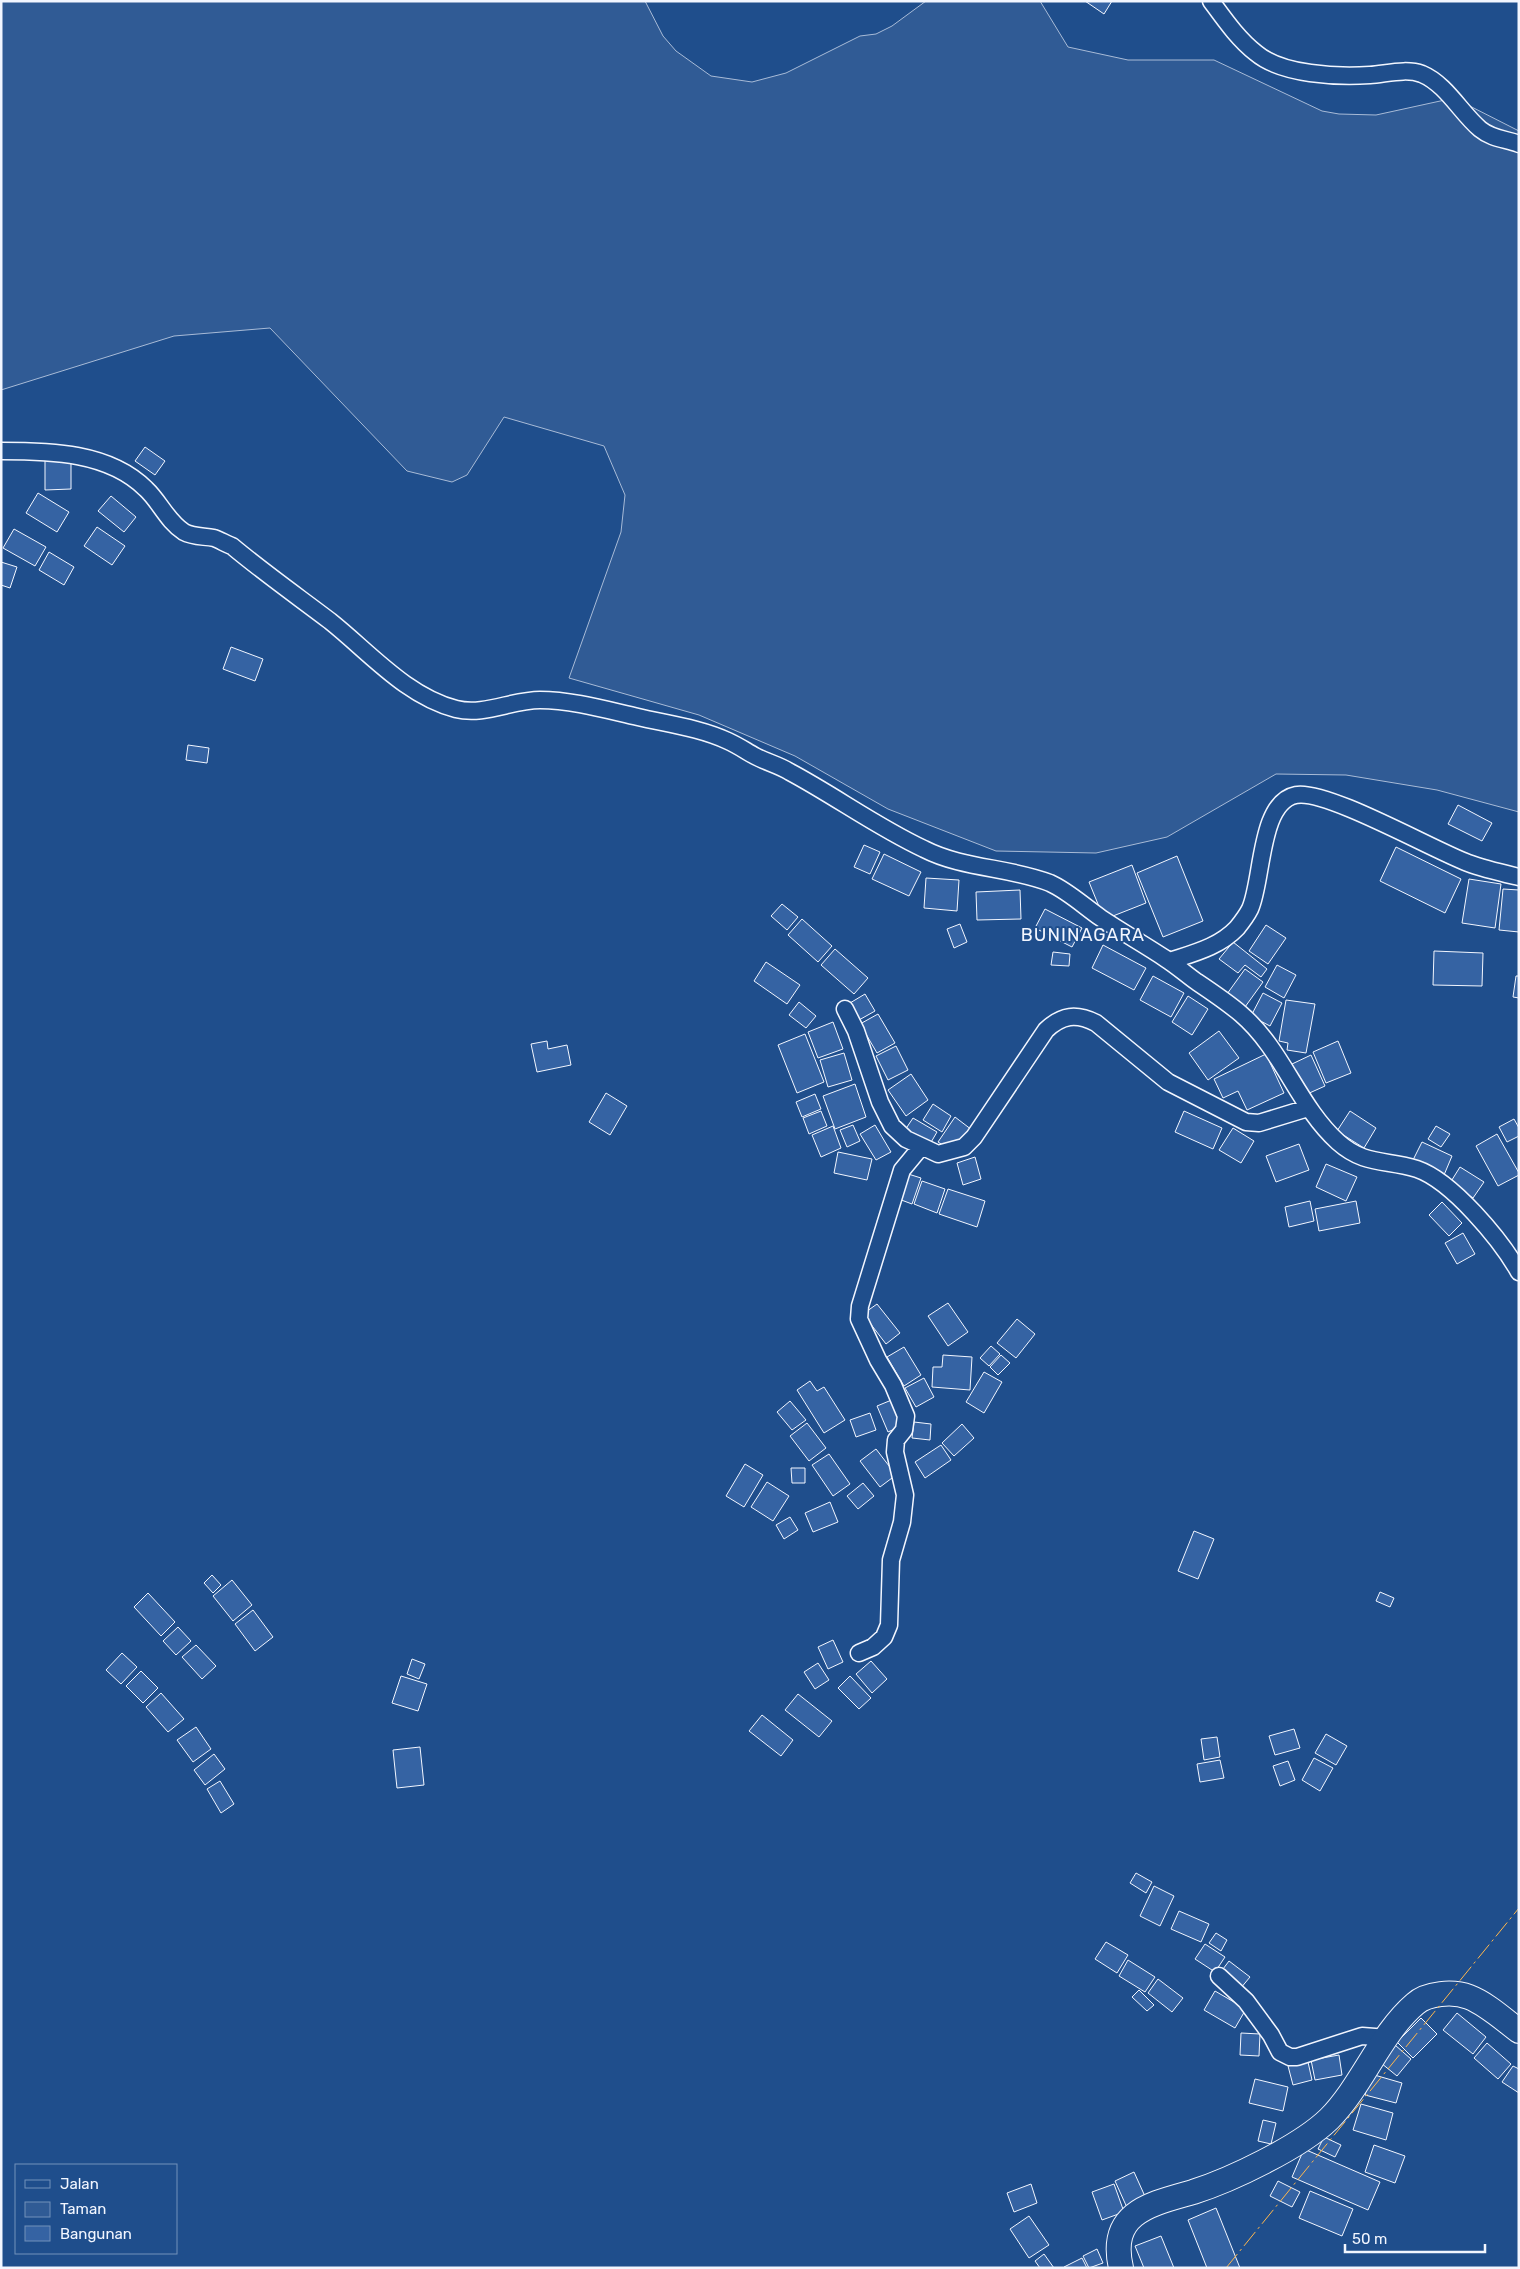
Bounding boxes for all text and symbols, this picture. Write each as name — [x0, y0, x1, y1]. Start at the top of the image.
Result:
district label: BUNINAGARA — [1021, 924, 1145, 946]
legend — [15, 2164, 178, 2254]
text: Jalan — [60, 2175, 99, 2193]
text: Taman — [60, 2200, 106, 2218]
scale bar — [1345, 2222, 1485, 2254]
text: Bangunan — [60, 2225, 132, 2243]
text: 50 m — [1352, 2230, 1387, 2248]

